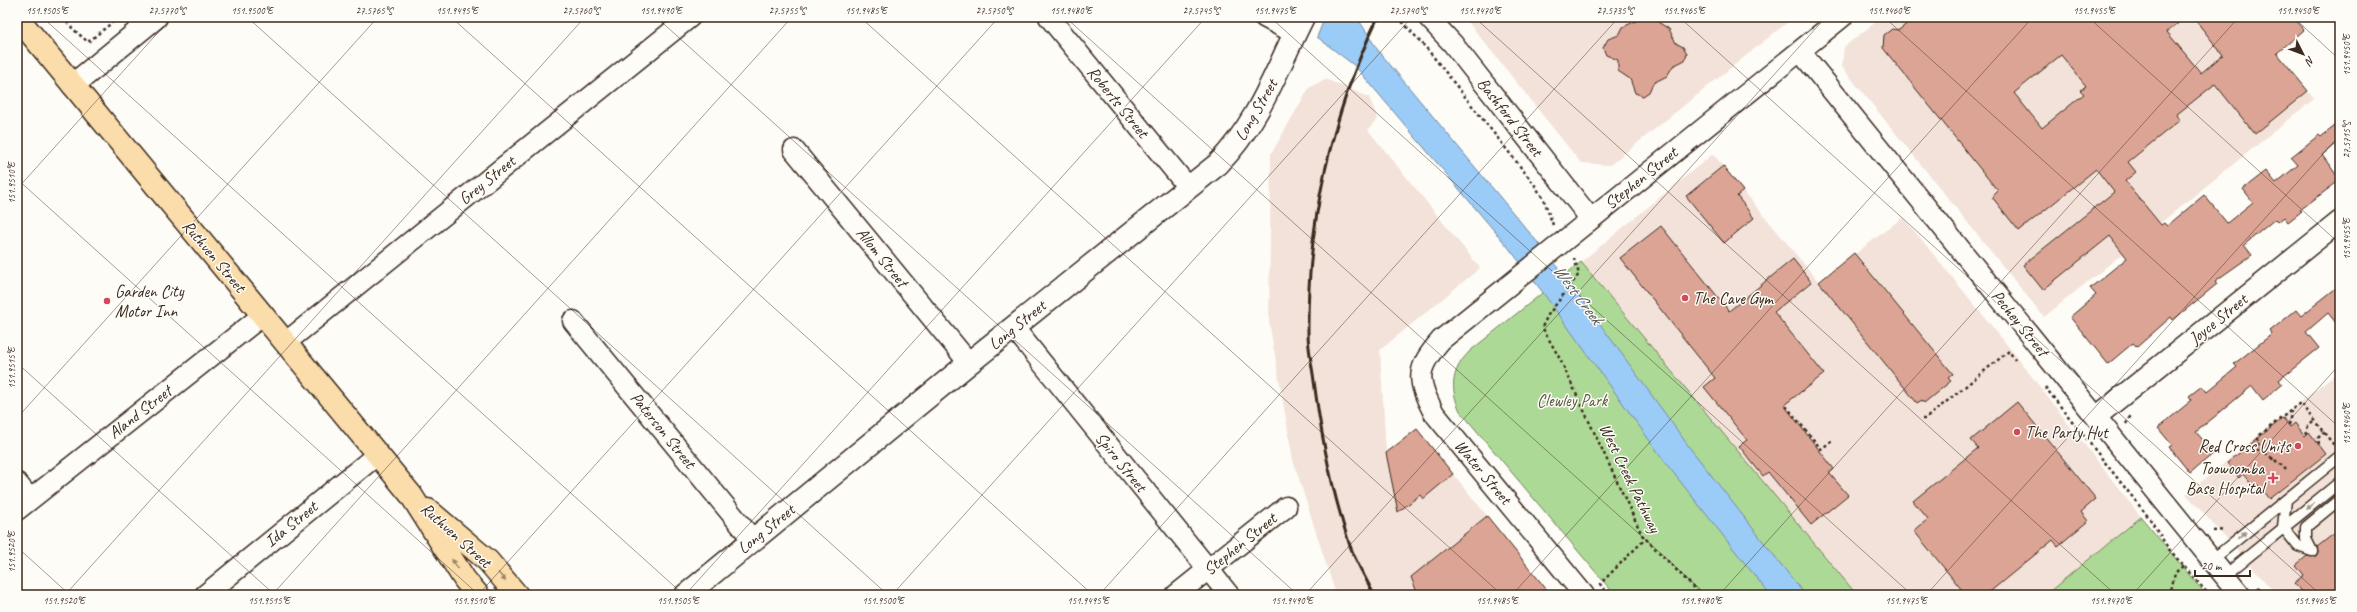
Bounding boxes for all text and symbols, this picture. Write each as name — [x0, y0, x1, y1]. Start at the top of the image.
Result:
text: 151.9505°E — [26, 4, 70, 17]
text: 27.5770°S — [149, 4, 187, 17]
text: 151.9500°E — [231, 4, 275, 17]
text: 27.5765°S — [356, 4, 394, 17]
text: 151.9495°E — [436, 4, 480, 17]
text: 27.5760°S — [563, 4, 601, 17]
text: 151.9490°E — [640, 4, 684, 17]
text: 27.5755°S — [769, 4, 807, 17]
text: 151.9485°E — [845, 4, 889, 17]
text: 27.5750°S — [976, 4, 1014, 17]
text: 151.9480°E — [1050, 4, 1094, 17]
text: 27.5745°S — [1183, 4, 1221, 17]
text: 151.9475°E — [1254, 4, 1298, 17]
text: 27.5740°S — [1390, 4, 1428, 17]
text: 151.9470°E — [1459, 4, 1503, 17]
text: 27.5735°S — [1597, 4, 1635, 17]
text: 151.9465°E — [1663, 4, 1707, 17]
text: 151.9460°E — [1868, 4, 1912, 17]
text: 151.9455°E — [2073, 4, 2117, 17]
text: 151.9450°E — [2277, 4, 2321, 17]
text: 151.9450°E — [2340, 32, 2353, 76]
north arrow — [2283, 34, 2323, 74]
text: N — [2301, 53, 2318, 70]
street label: Roberts Street — [1083, 62, 1155, 144]
street label: Long Street — [1230, 73, 1283, 145]
street label: Bashford Street — [1473, 73, 1549, 162]
text: 27.5715°S — [2340, 120, 2353, 158]
street label: Stephen Street — [1600, 141, 1684, 214]
street label: Grey Street — [455, 149, 521, 209]
text: 151.9510°E — [5, 160, 18, 204]
street label: Ruthven Street — [178, 216, 252, 298]
text: 151.9455°E — [2340, 216, 2353, 260]
street label: Allom Street — [852, 223, 914, 293]
water label: West Creek — [1548, 260, 1610, 331]
place label: Garden City Motor Inn — [115, 281, 185, 322]
street label: Pechey Street — [1987, 286, 2055, 362]
place label: The Cave Gym — [1693, 288, 1774, 309]
street label: Joyce Street — [2184, 288, 2253, 349]
marker: The Cave Gym — [1680, 293, 1690, 303]
street label: Long Street — [984, 294, 1052, 354]
marker: Garden City Motor Inn — [102, 296, 112, 306]
text: 151.9515°E — [5, 345, 18, 389]
street label: Aland Street — [104, 379, 178, 443]
street label: Paterson Street — [626, 388, 702, 474]
park label: Clewley Park — [1537, 390, 1609, 411]
text: 151.9460°E — [2340, 401, 2353, 445]
street label: West Creek Pathway — [1595, 420, 1666, 537]
place label: The Party Hut — [2025, 422, 2110, 443]
marker: The Party Hut — [2012, 427, 2022, 437]
street label: Spiro Street — [1091, 428, 1153, 498]
street label: Water Street — [1450, 435, 1518, 510]
place label: Red Cross Units — [2198, 436, 2292, 457]
marker: Red Cross Units — [2293, 441, 2303, 451]
place label: Toowoomba Base Hospital — [2186, 458, 2267, 499]
marker: Toowoomba Base Hospital — [2267, 472, 2279, 484]
street label: Ida Street — [260, 495, 323, 552]
street label: Ruthven Street — [416, 498, 497, 574]
street label: Long Street — [733, 498, 801, 558]
one-way arrow — [2304, 502, 2315, 510]
street label: Stephen Street — [1199, 507, 1283, 580]
text: 151.9520°E — [5, 529, 18, 573]
one-way arrow — [2237, 531, 2248, 540]
scale bar — [2195, 552, 2250, 578]
one-way arrow — [451, 558, 459, 569]
text: 20 m — [2201, 558, 2223, 574]
one-way arrow — [497, 572, 506, 582]
text: 151.9520°E — [43, 594, 87, 607]
text: 151.9515°E — [248, 594, 292, 607]
text: 151.9510°E — [453, 594, 497, 607]
text: 151.9505°E — [657, 594, 701, 607]
text: 151.9500°E — [862, 594, 906, 607]
text: 151.9495°E — [1067, 594, 1111, 607]
text: 151.9490°E — [1271, 594, 1315, 607]
text: 151.9485°E — [1476, 594, 1520, 607]
text: 151.9480°E — [1680, 594, 1724, 607]
text: 151.9475°E — [1885, 594, 1929, 607]
text: 151.9470°E — [2090, 594, 2134, 607]
text: 151.9465°E — [2294, 594, 2338, 607]

